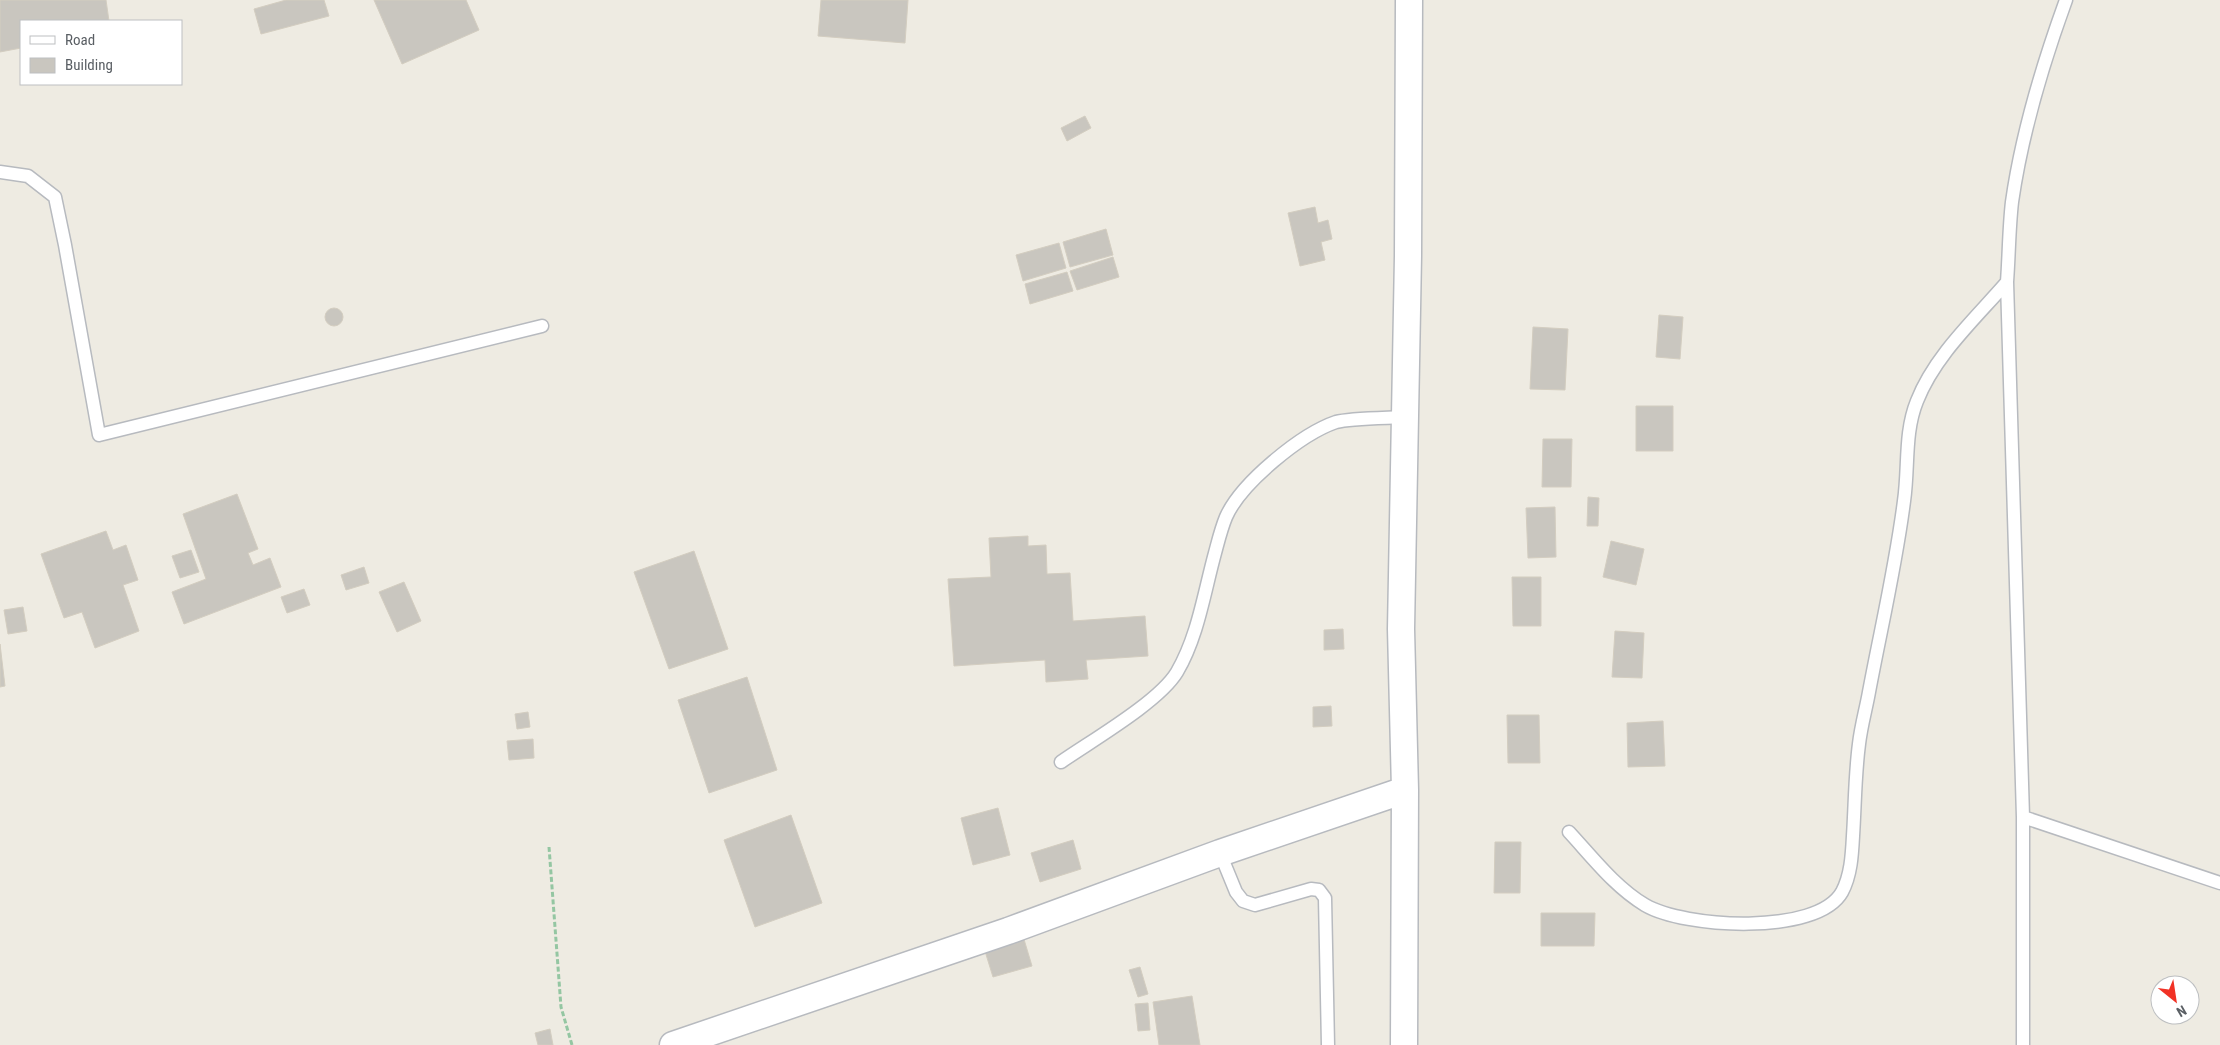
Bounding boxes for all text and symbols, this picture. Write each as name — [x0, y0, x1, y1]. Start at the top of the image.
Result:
legend — [20, 20, 182, 85]
text: Road — [65, 31, 95, 49]
text: Building — [65, 56, 113, 74]
north arrow — [2150, 975, 2200, 1025]
text: N — [2174, 1002, 2189, 1020]

